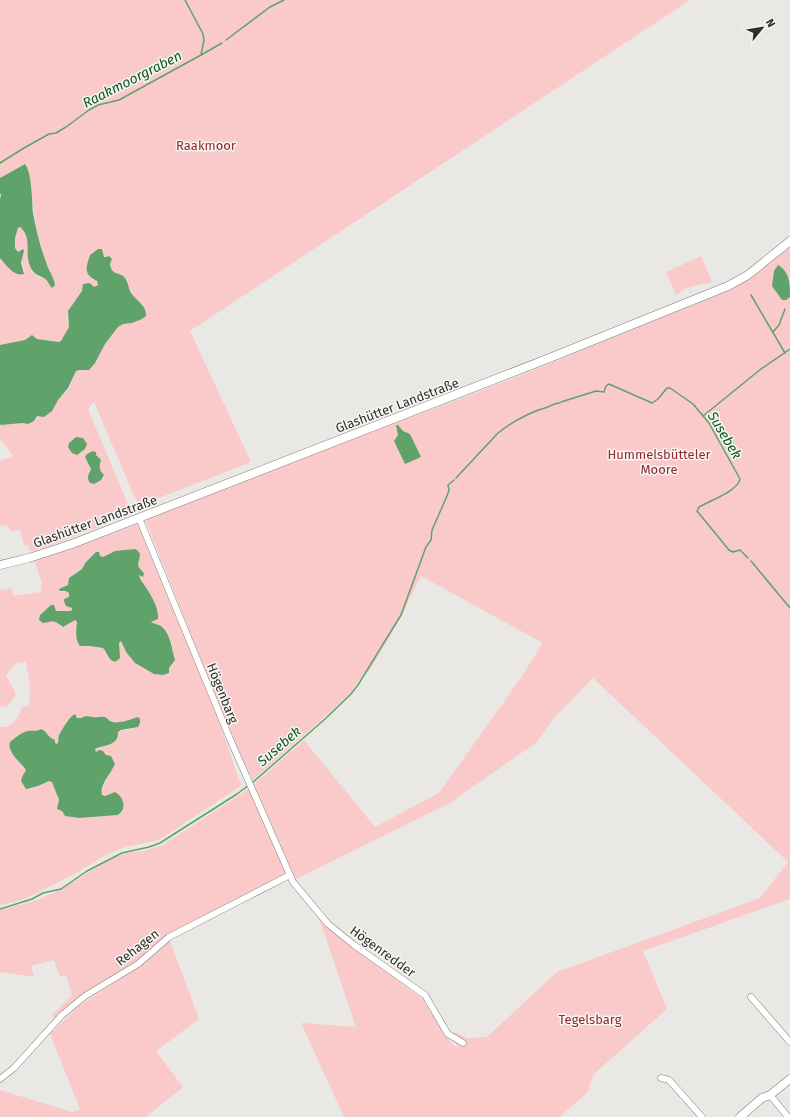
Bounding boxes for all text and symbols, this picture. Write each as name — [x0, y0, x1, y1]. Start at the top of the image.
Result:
north arrow — [742, 8, 782, 48]
text: N — [763, 17, 778, 30]
water label: Raakmoorgraben — [80, 47, 185, 112]
park label: Raakmoor — [176, 138, 236, 153]
street label: Glashütter Landstraße — [333, 375, 461, 436]
water label: Susebek — [703, 408, 746, 462]
park label: Hummelsbütteler Moore — [607, 447, 711, 477]
street label: Glashütter Landstraße — [31, 492, 159, 551]
street label: Högenbarg — [204, 661, 242, 726]
water label: Susebek — [253, 723, 305, 771]
street label: Högenredder — [347, 923, 418, 980]
street label: Rehagen — [113, 926, 162, 969]
park label: Tegelsbarg — [559, 1012, 622, 1027]

